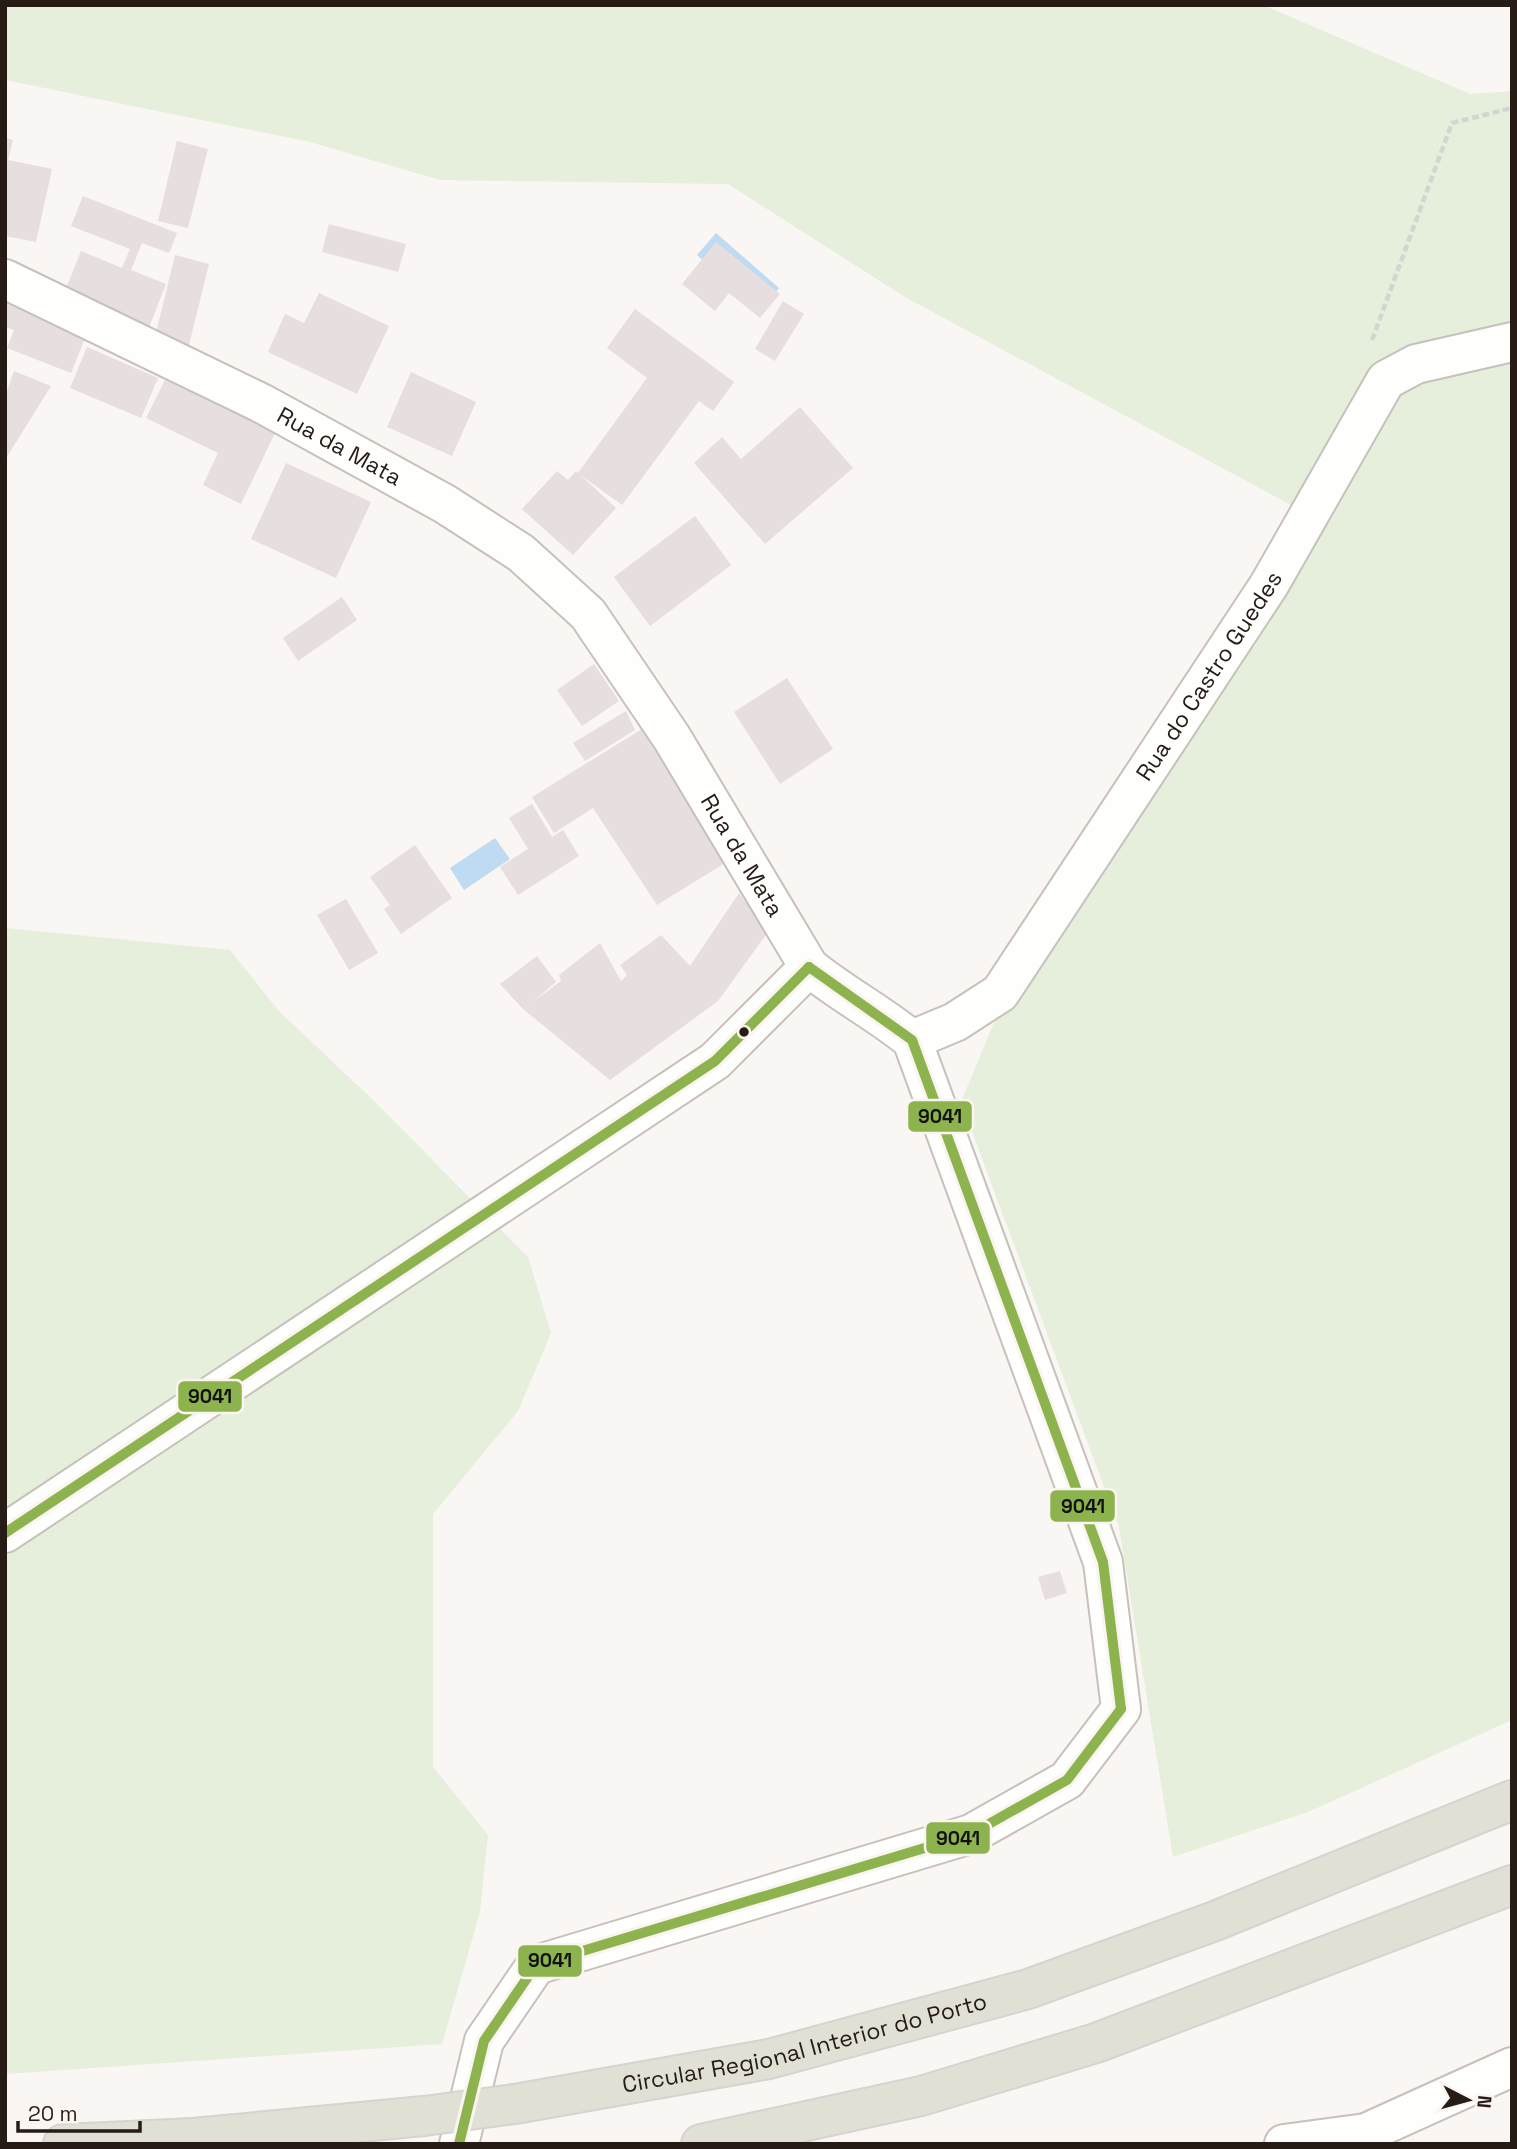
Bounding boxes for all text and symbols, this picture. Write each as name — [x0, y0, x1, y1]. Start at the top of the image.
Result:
street label: Rua da Mata — [272, 400, 407, 492]
street label: Rua do Castro Guedes — [1129, 566, 1289, 786]
street label: Rua da Mata — [694, 789, 791, 922]
unlabelled marker — [737, 1025, 751, 1039]
line badge: 9041 — [907, 1100, 973, 1133]
text: 9041 — [918, 1104, 962, 1129]
line badge: 9041 — [177, 1380, 243, 1413]
text: 9041 — [188, 1384, 232, 1409]
line badge: 9041 — [1049, 1489, 1116, 1523]
text: 9041 — [1061, 1494, 1105, 1519]
line badge: 9041 — [925, 1821, 991, 1855]
text: 9041 — [936, 1826, 980, 1851]
line badge: 9041 — [517, 1944, 583, 1978]
text: 9041 — [528, 1948, 572, 1973]
street label: Circular Regional Interior do Porto — [620, 1986, 990, 2100]
north arrow — [1433, 2065, 1503, 2135]
scale bar — [18, 2090, 140, 2134]
text: N — [1471, 2094, 1498, 2109]
text: 20 m — [28, 2100, 78, 2127]

